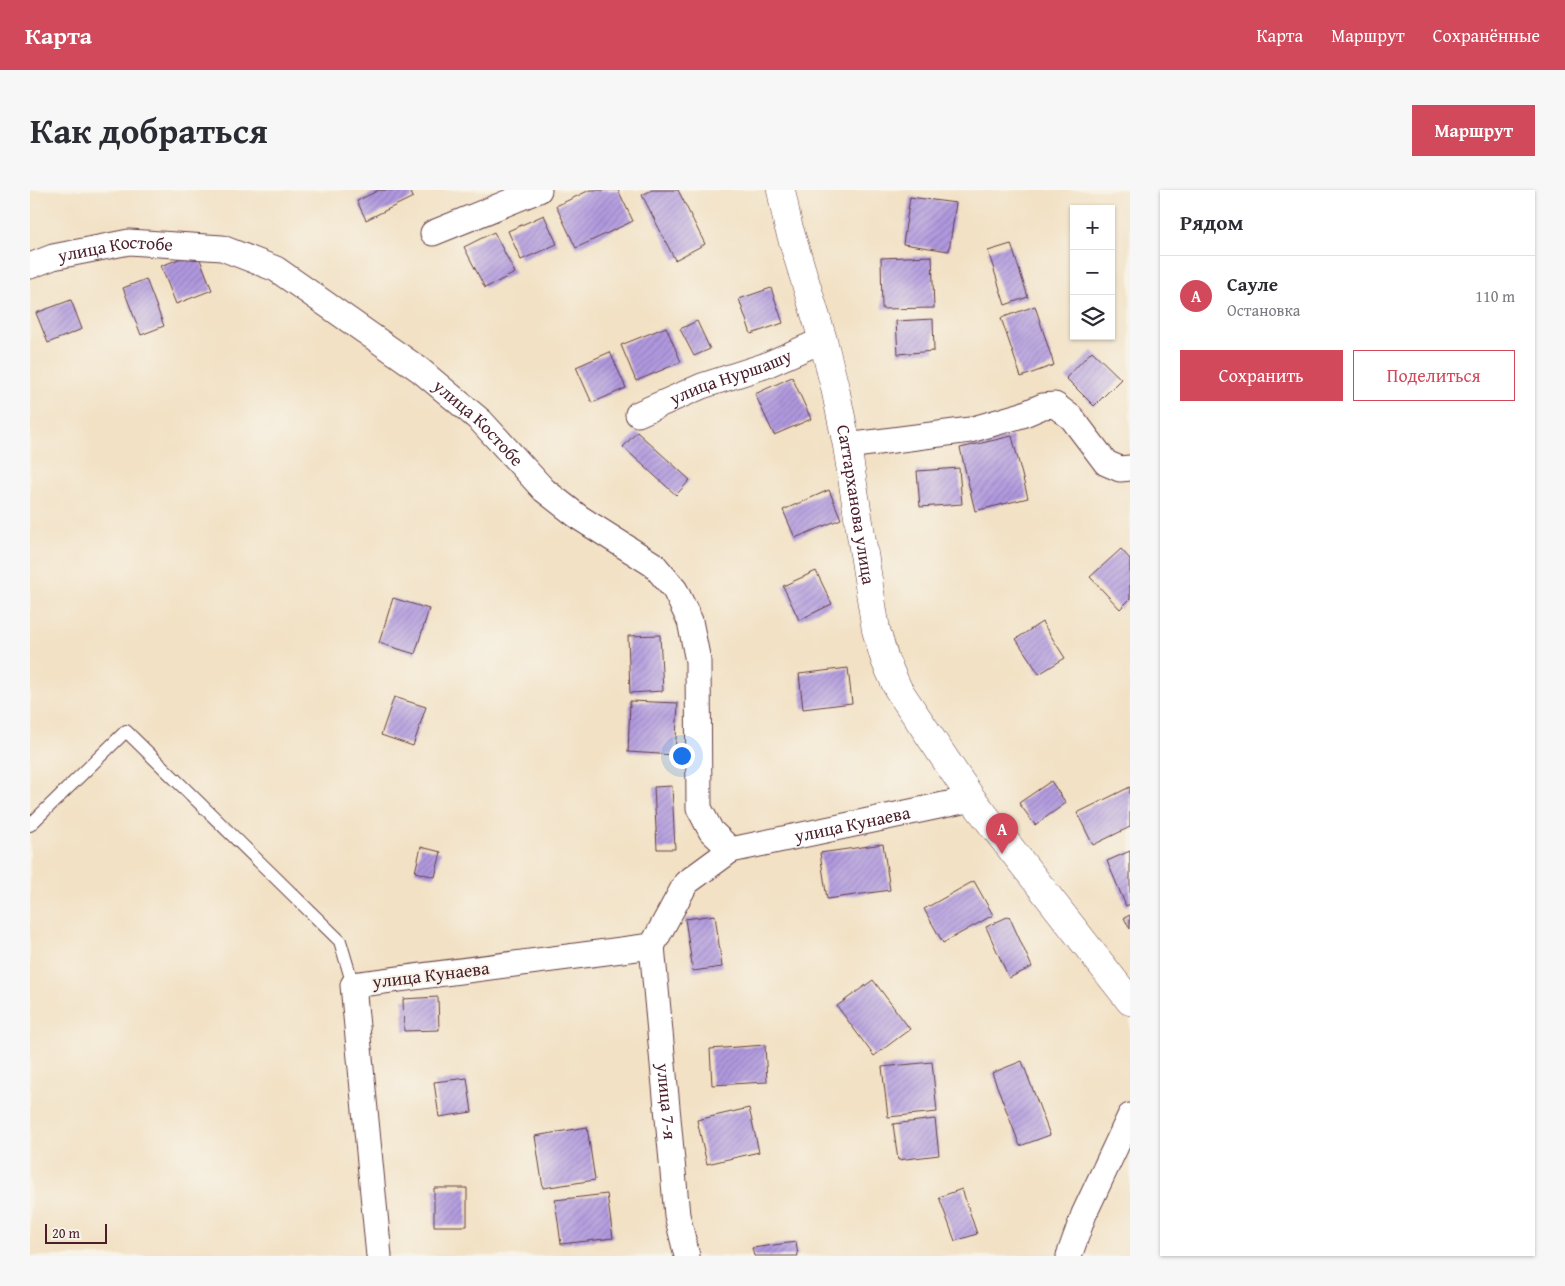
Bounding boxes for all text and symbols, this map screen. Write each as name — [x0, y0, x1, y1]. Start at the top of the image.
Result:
text: Карта — [25, 18, 92, 53]
text: Карта — [1257, 22, 1303, 49]
text: Маршрут — [1331, 22, 1405, 49]
text: Сохранённые — [1433, 22, 1540, 49]
text: Как добраться — [30, 105, 268, 156]
button: Маршрут — [1412, 105, 1535, 156]
map controls — [1070, 205, 1115, 340]
button: + — [1070, 205, 1115, 250]
text: Рядом — [1180, 207, 1243, 238]
street label: улица Костобе — [54, 228, 174, 269]
button: − — [1070, 250, 1115, 295]
text: Сауле — [1227, 270, 1278, 298]
text: A — [1191, 284, 1201, 308]
text: 110 m — [1475, 284, 1515, 308]
button: layers — [1070, 295, 1115, 340]
text: Остановка — [1227, 298, 1300, 322]
street label: улица Нуршашу — [664, 341, 796, 412]
button: Сохранить — [1180, 350, 1343, 401]
button: Поделиться — [1353, 350, 1515, 401]
street label: улица Костобе — [427, 372, 530, 472]
street label: Саттарханова улица — [830, 422, 883, 587]
your location — [669, 743, 695, 769]
street label: улица Кунаева — [791, 798, 913, 849]
pin: A — [986, 813, 1018, 854]
street label: улица Кунаева — [370, 954, 491, 995]
street label: улица 7-я — [650, 1061, 684, 1141]
scale bar — [45, 1221, 108, 1244]
text: 20 m — [52, 1223, 80, 1243]

